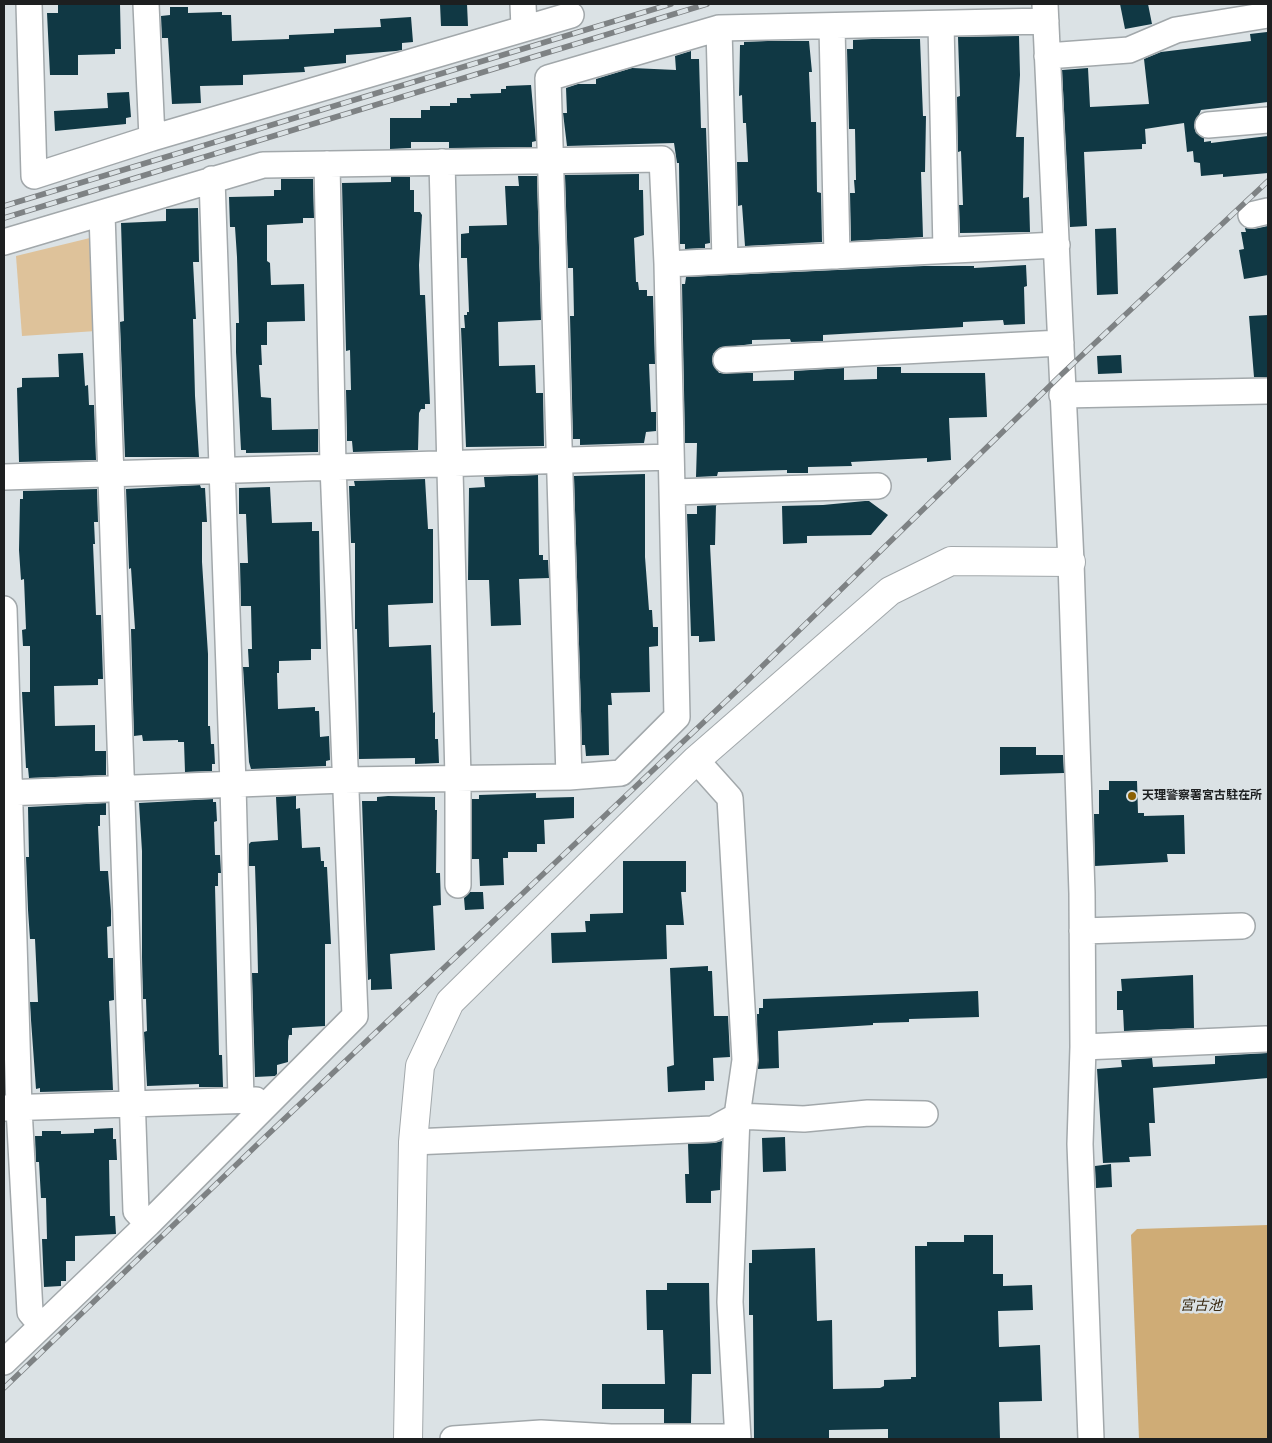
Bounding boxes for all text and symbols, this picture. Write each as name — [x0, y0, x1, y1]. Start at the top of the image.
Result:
place label: 天理警察署宮古駐在所 — [1142, 789, 1262, 803]
marker: 天理警察署宮古駐在所 — [1126, 790, 1138, 802]
water label: 宮古池 — [1180, 1299, 1222, 1315]

